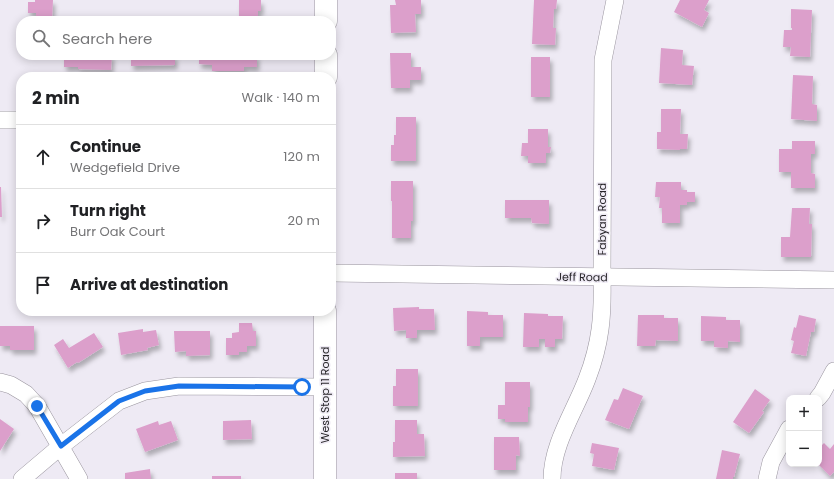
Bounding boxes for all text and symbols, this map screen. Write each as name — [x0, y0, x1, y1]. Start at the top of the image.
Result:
search box — [16, 16, 336, 60]
icon: search — [30, 27, 52, 49]
text: Search here — [62, 28, 152, 49]
text: 2 min — [32, 86, 80, 110]
text: Walk · 140 m — [242, 88, 320, 107]
text: Continue — [70, 136, 141, 157]
icon: ahead — [32, 146, 54, 168]
text: 120 m — [283, 147, 320, 166]
text: Wedgefield Drive — [70, 158, 180, 177]
street label: Fabyan Road — [594, 183, 610, 255]
text: Turn right — [70, 200, 146, 221]
icon: right — [32, 210, 54, 232]
text: 20 m — [287, 211, 320, 230]
text: Burr Oak Court — [70, 222, 165, 241]
street label: Jeff Road — [556, 269, 608, 285]
icon: arrive — [32, 274, 54, 296]
text: Arrive at destination — [70, 274, 228, 295]
street label: West Stop 11 Road — [317, 347, 333, 443]
route start — [293, 378, 311, 396]
map controls — [786, 395, 822, 467]
button: + — [786, 395, 822, 431]
route end — [28, 397, 46, 415]
button: − — [786, 431, 822, 467]

